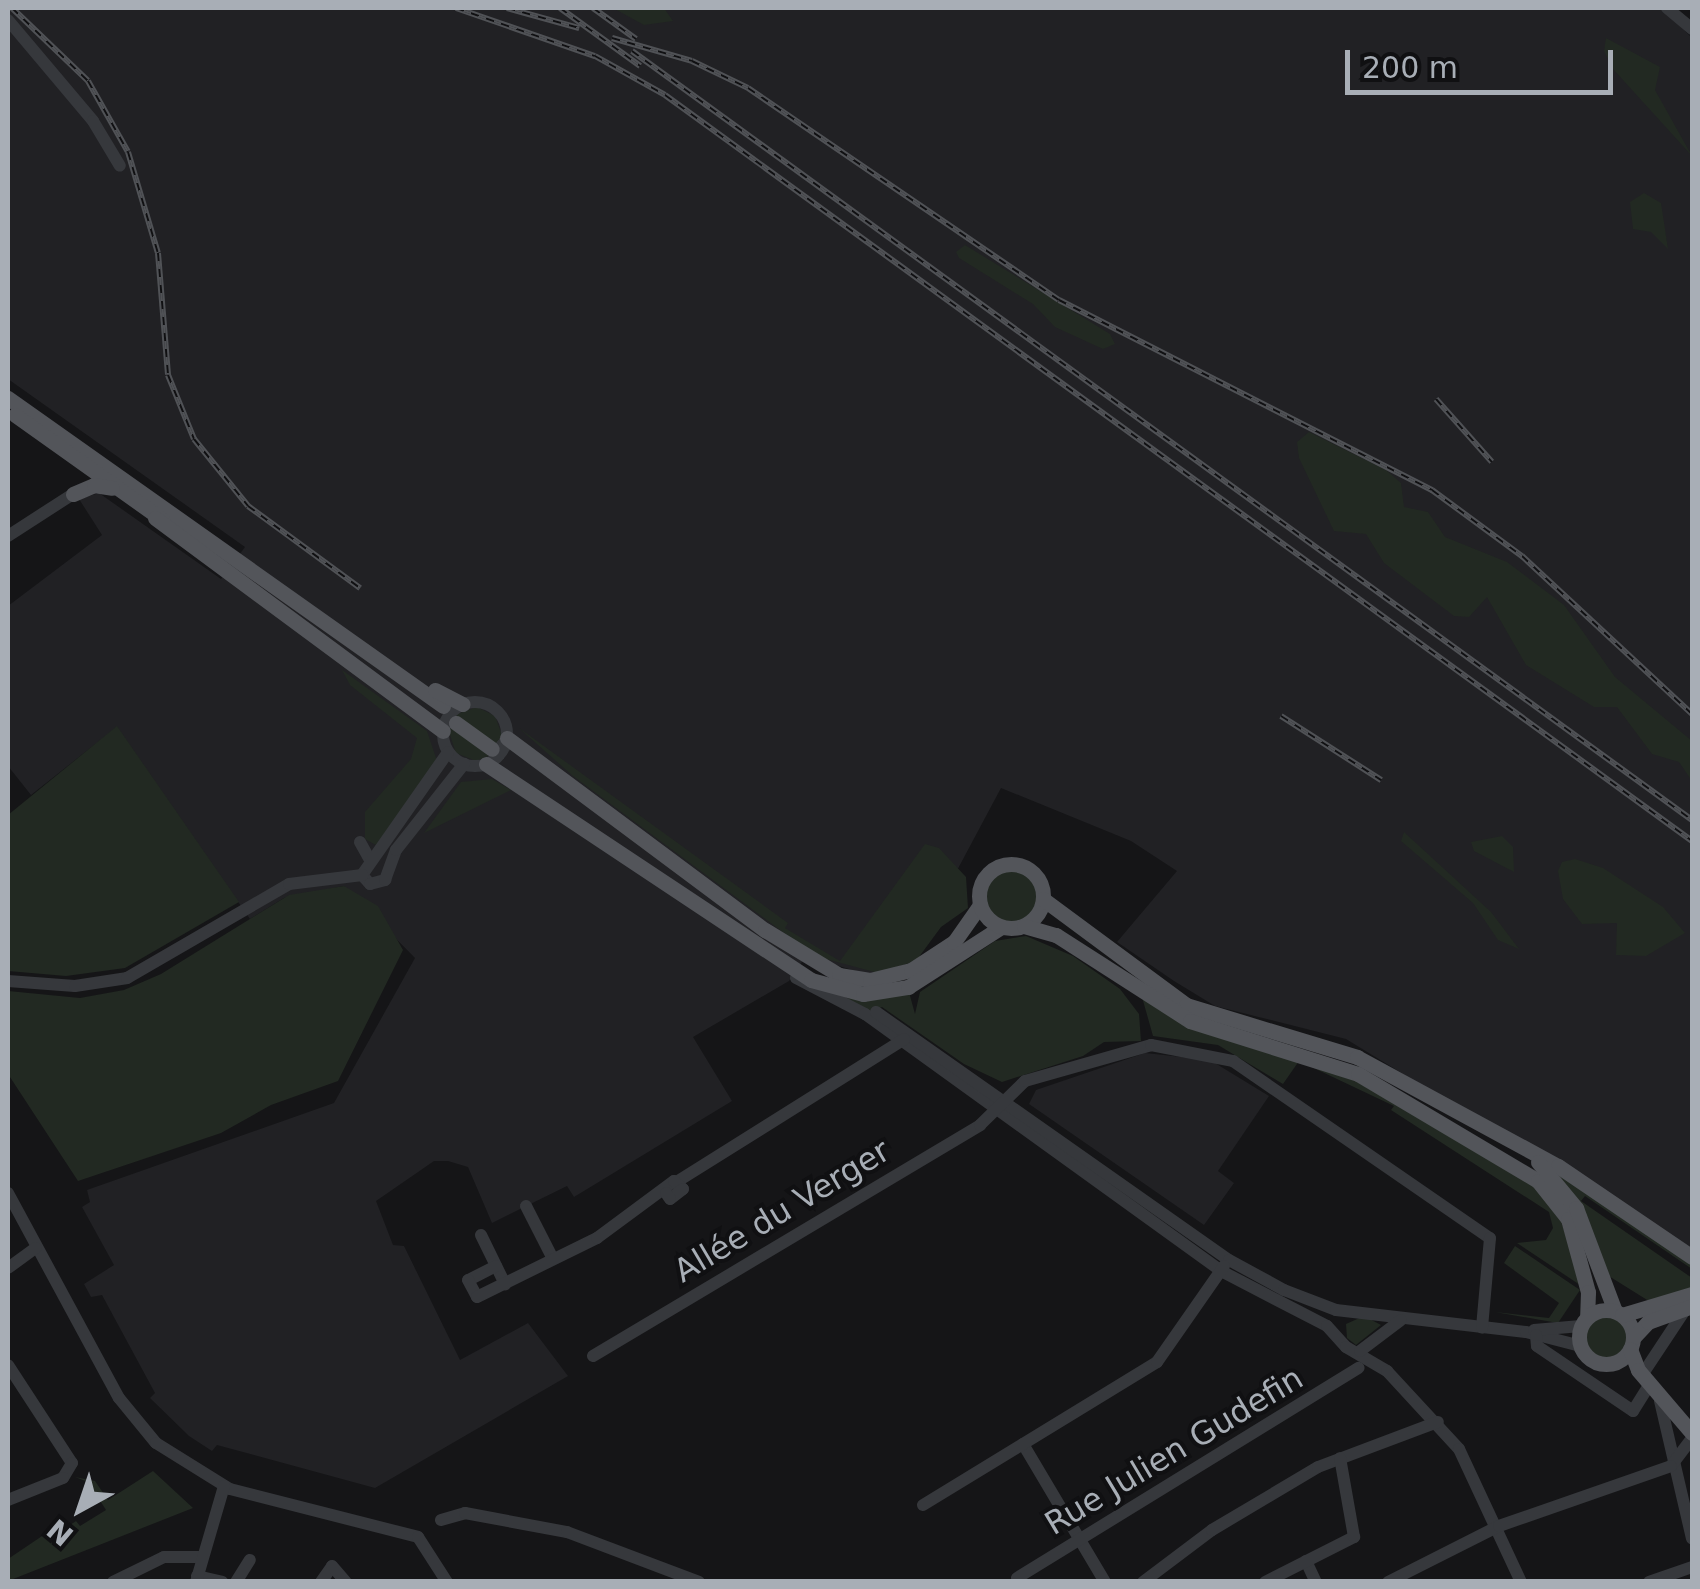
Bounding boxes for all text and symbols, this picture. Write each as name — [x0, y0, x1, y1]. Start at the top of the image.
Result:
scale bar — [1350, 30, 1618, 92]
text: 200 m — [1362, 50, 1458, 85]
street label: Allée du Verger — [667, 1131, 897, 1291]
street label: Rue Julien Gudefin — [1038, 1359, 1310, 1543]
north arrow — [30, 1459, 130, 1559]
text: N — [41, 1512, 80, 1553]

